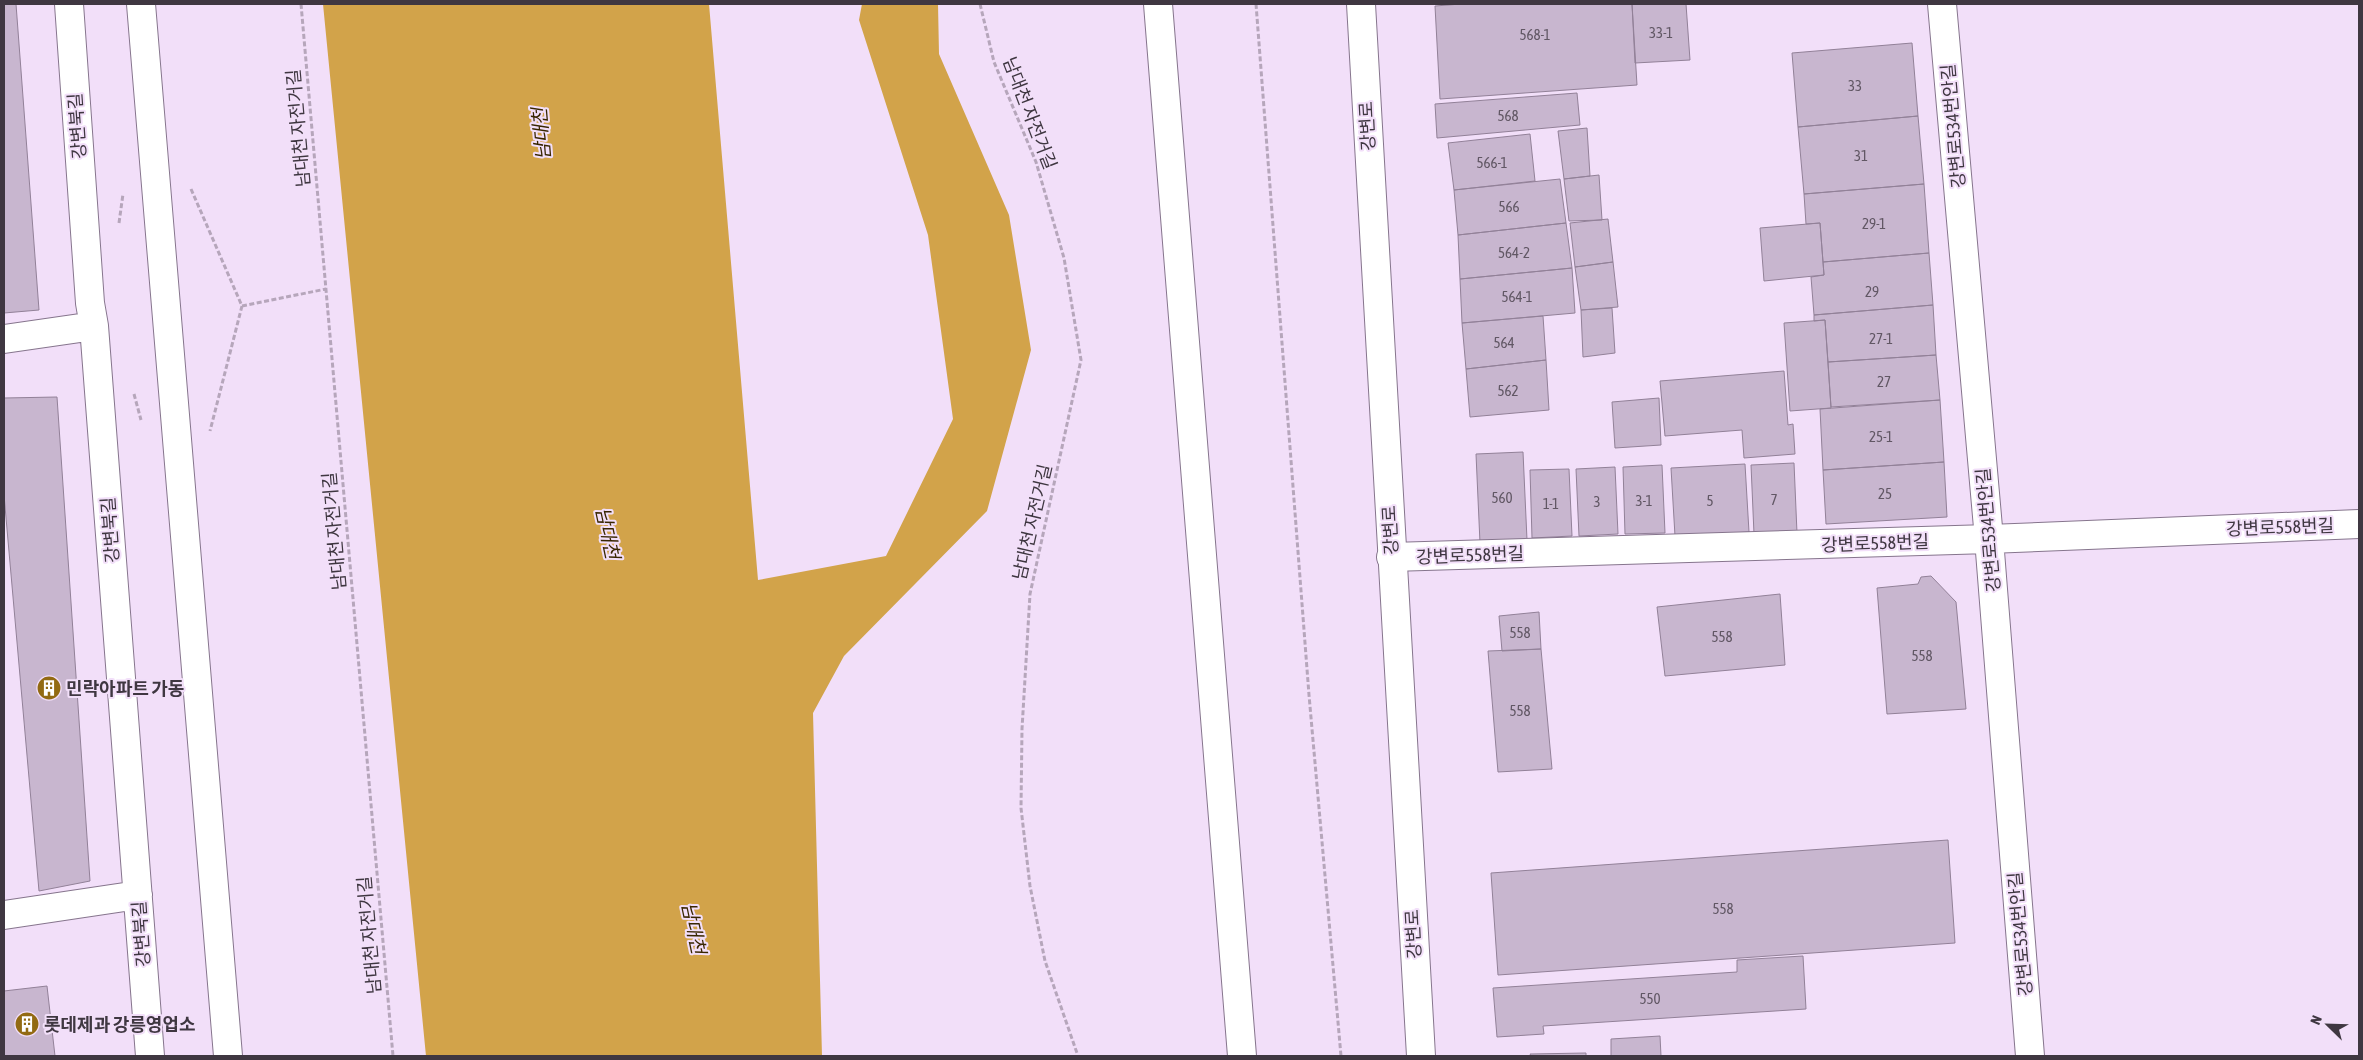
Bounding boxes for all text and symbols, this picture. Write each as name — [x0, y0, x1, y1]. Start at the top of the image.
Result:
house number: 33-1 — [1649, 24, 1673, 41]
house number: 568-1 — [1519, 26, 1551, 43]
street label: 남대천 자전거길 — [999, 54, 1061, 172]
street label: 강변로534번안길 — [1937, 63, 1969, 189]
street label: 남대천 자전거길 — [282, 68, 314, 188]
house number: 33 — [1848, 77, 1862, 94]
street label: 강변북길 — [64, 92, 90, 160]
street label: 강변로 — [1355, 101, 1379, 151]
water label: 남대천 — [528, 105, 554, 161]
house number: 568 — [1497, 107, 1519, 124]
house number: 31 — [1854, 147, 1868, 164]
house number: 566-1 — [1476, 154, 1508, 171]
house number: 566 — [1498, 198, 1520, 215]
house number: 29-1 — [1862, 215, 1886, 232]
house number: 564-2 — [1498, 244, 1530, 261]
house number: 29 — [1865, 283, 1879, 300]
house number: 564-1 — [1501, 288, 1533, 305]
house number: 27-1 — [1869, 330, 1893, 347]
house number: 564 — [1493, 334, 1515, 351]
house number: 27 — [1877, 373, 1891, 390]
house number: 562 — [1497, 382, 1519, 399]
house number: 25-1 — [1869, 428, 1893, 445]
street label: 남대천 자전거길 — [1008, 462, 1056, 582]
street label: 강변로534번안길 — [1972, 467, 2004, 593]
street label: 남대천 자전거길 — [318, 471, 350, 591]
house number: 25 — [1878, 485, 1892, 502]
house number: 560 — [1491, 489, 1513, 506]
house number: 7 — [1770, 491, 1778, 508]
house number: 3-1 — [1635, 492, 1653, 509]
house number: 5 — [1706, 492, 1714, 509]
house number: 3 — [1593, 493, 1601, 510]
house number: 1-1 — [1543, 495, 1559, 512]
street label: 강변북길 — [97, 496, 123, 564]
water label: 남대천 — [592, 505, 625, 562]
street label: 강변로 — [1378, 505, 1402, 555]
street label: 강변로558번길 — [2226, 515, 2334, 539]
street label: 강변로558번길 — [1821, 531, 1929, 555]
street label: 강변로558번길 — [1416, 543, 1524, 567]
house number: 558 — [1509, 624, 1531, 641]
house number: 558 — [1711, 628, 1733, 645]
house number: 558 — [1911, 647, 1933, 664]
building icon: 민락아파트 가동 — [36, 675, 62, 701]
place label: 민락아파트 가동 — [66, 678, 184, 699]
house number: 558 — [1509, 702, 1531, 719]
street label: 강변로534번안길 — [2004, 871, 2036, 997]
street label: 남대천 자전거길 — [353, 875, 385, 995]
street label: 강변북길 — [128, 900, 154, 968]
water label: 남대천 — [678, 900, 711, 957]
house number: 558 — [1712, 900, 1734, 917]
street label: 강변로 — [1401, 909, 1425, 959]
house number: 550 — [1639, 990, 1661, 1007]
north arrow — [2303, 1000, 2353, 1050]
building icon: 롯데제과 강릉영업소 — [14, 1011, 40, 1037]
text: N — [2307, 1013, 2325, 1027]
place label: 롯데제과 강릉영업소 — [44, 1014, 196, 1035]

